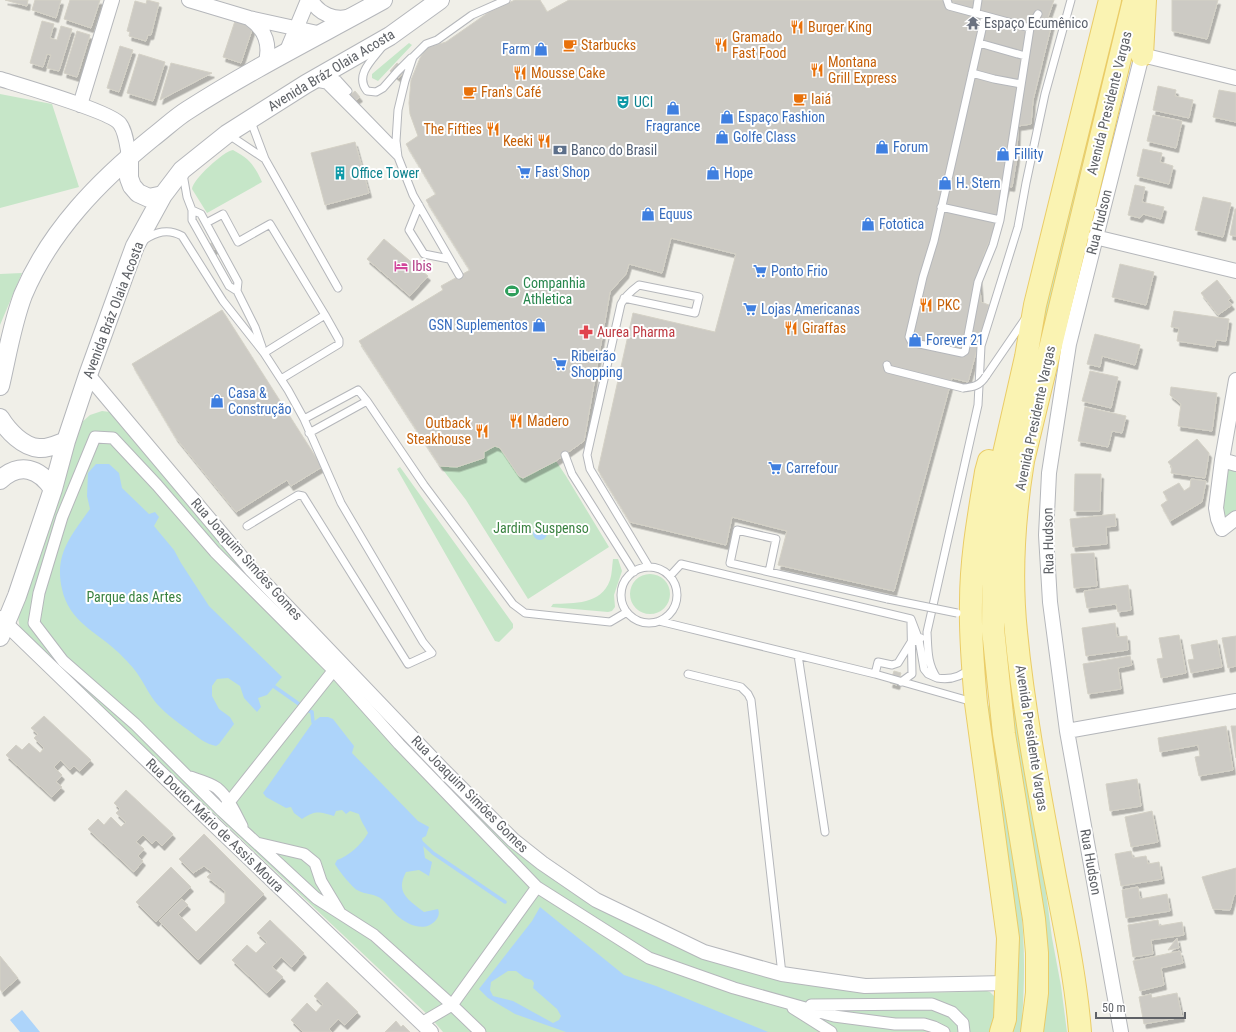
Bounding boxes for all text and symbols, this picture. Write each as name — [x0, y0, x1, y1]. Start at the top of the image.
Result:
temple icon: Espaço Ecumênico — [965, 15, 981, 31]
place label: Espaço Ecumênico — [984, 15, 1088, 31]
restaurant icon: Burger King — [789, 19, 805, 35]
place label: Burger King — [808, 19, 872, 35]
street label: Avenida Bráz Olaia Acosta — [265, 26, 397, 114]
place label: Gramado Fast Food — [732, 29, 787, 61]
street label: Avenida Presidente Vargas — [1083, 29, 1135, 177]
cafe icon: Starbucks — [562, 37, 578, 53]
place label: Starbucks — [581, 37, 636, 53]
restaurant icon: Gramado Fast Food — [713, 37, 729, 53]
place label: Farm — [502, 41, 530, 57]
shop icon: Farm — [533, 41, 549, 57]
place label: Montana Grill Express — [828, 54, 897, 86]
restaurant icon: Montana Grill Express — [809, 62, 825, 78]
restaurant icon: Mousse Cake — [512, 65, 528, 81]
place label: Mousse Cake — [531, 65, 606, 81]
cafe icon: Fran's Café — [462, 84, 478, 100]
place label: Fran's Café — [481, 84, 542, 100]
cafe icon: Iaiá — [792, 91, 808, 107]
place label: Iaiá — [811, 91, 831, 107]
theatre icon: UCI — [615, 94, 631, 110]
place label: UCI — [634, 94, 653, 110]
shop icon: Fragrance — [665, 100, 681, 116]
shop icon: Espaço Fashion — [719, 109, 735, 125]
place label: Espaço Fashion — [738, 109, 825, 125]
place label: Fragrance — [646, 118, 701, 134]
place label: The Fifties — [423, 121, 482, 137]
restaurant icon: The Fifties — [485, 121, 501, 137]
shop icon: Golfe Class — [714, 129, 730, 145]
place label: Golfe Class — [733, 129, 796, 145]
place label: Keeki — [503, 133, 533, 149]
restaurant icon: Keeki — [536, 133, 552, 149]
shop icon: Forum — [874, 139, 890, 155]
place label: Forum — [893, 139, 928, 155]
bank icon: Banco do Brasil — [552, 142, 568, 158]
place label: Banco do Brasil — [571, 142, 657, 158]
shop icon: Fillity — [995, 146, 1011, 162]
place label: Fillity — [1014, 146, 1044, 162]
supermarket icon: Fast Shop — [516, 164, 532, 180]
place label: Fast Shop — [535, 164, 590, 180]
building icon: Office Tower — [332, 165, 348, 181]
place label: Office Tower — [351, 165, 419, 181]
shop icon: Hope — [705, 165, 721, 181]
place label: Hope — [724, 165, 754, 181]
shop icon: H. Stern — [937, 175, 953, 191]
place label: H. Stern — [956, 175, 1001, 191]
street label: Rua Hudson — [1083, 188, 1115, 256]
shop icon: Equus — [640, 206, 656, 222]
place label: Equus — [659, 206, 693, 222]
shop icon: Fototica — [860, 216, 876, 232]
place label: Fototica — [879, 216, 924, 232]
street label: Avenida Bráz Olaia Acosta — [80, 239, 146, 381]
hotel icon: Ibis — [393, 258, 409, 274]
place label: Ibis — [412, 258, 432, 274]
supermarket icon: Ponto Frio — [752, 263, 768, 279]
place label: Ponto Frio — [771, 263, 828, 279]
place label: Companhia Athletica — [523, 275, 586, 307]
sports icon: Companhia Athletica — [504, 283, 520, 299]
restaurant icon: PKC — [918, 297, 934, 313]
place label: PKC — [937, 297, 960, 313]
supermarket icon: Lojas Americanas — [742, 301, 758, 317]
place label: Lojas Americanas — [761, 301, 860, 317]
place label: GSN Suplementos — [429, 317, 528, 333]
shop icon: GSN Suplementos — [531, 317, 547, 333]
restaurant icon: Giraffas — [783, 320, 799, 336]
place label: Giraffas — [802, 320, 846, 336]
pharmacy icon: Aurea Pharma — [578, 324, 594, 340]
place label: Aurea Pharma — [597, 324, 675, 340]
shop icon: Forever 21 — [907, 332, 923, 348]
place label: Forever 21 — [926, 332, 984, 348]
street label: Avenida Presidente Vargas — [1012, 344, 1058, 492]
place label: Ribeirão Shopping — [571, 348, 623, 380]
supermarket icon: Ribeirão Shopping — [552, 356, 568, 372]
place label: Casa & Construção — [228, 385, 292, 417]
shop icon: Casa & Construção — [209, 393, 225, 409]
restaurant icon: Madero — [508, 413, 524, 429]
place label: Madero — [527, 413, 569, 429]
place label: Outback Steakhouse — [407, 415, 472, 447]
restaurant icon: Outback Steakhouse — [474, 423, 490, 439]
supermarket icon: Carrefour — [767, 460, 783, 476]
place label: Carrefour — [786, 460, 838, 476]
street label: Rua Joaquim Simões Gomes — [188, 495, 306, 623]
street label: Rua Hudson — [1039, 508, 1057, 574]
park label: Jardim Suspenso — [493, 520, 589, 536]
park label: Parque das Artes — [86, 589, 182, 605]
street label: Avenida Presidente Vargas — [1013, 664, 1051, 812]
street label: Rua Joaquim Simões Gomes — [408, 732, 532, 856]
street label: Rua Doutor Mário de Assis Moura — [143, 755, 287, 895]
street label: Rua Hudson — [1077, 828, 1105, 896]
scale bar — [1096, 994, 1185, 1020]
text: 50 m — [1102, 1001, 1126, 1015]

